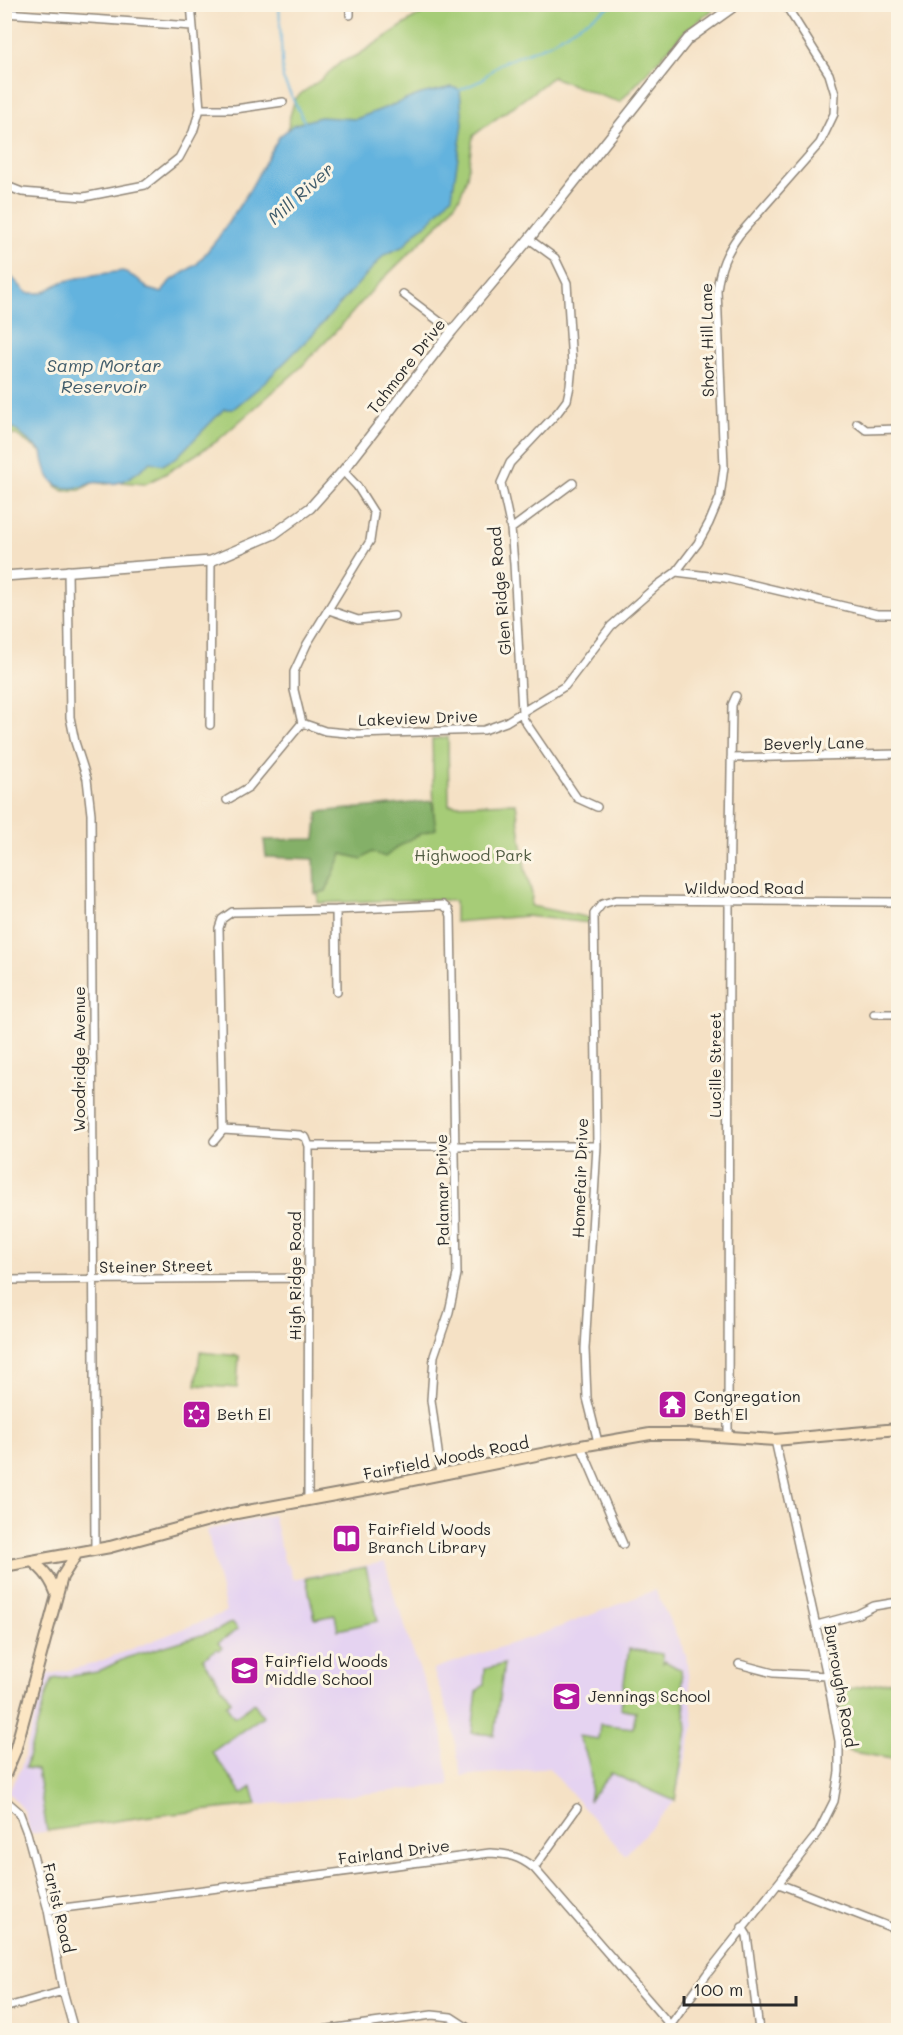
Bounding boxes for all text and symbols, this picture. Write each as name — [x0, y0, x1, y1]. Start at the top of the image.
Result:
water label: Mill River — [262, 157, 339, 229]
street label: Short Hill Lane — [695, 283, 718, 397]
street label: Tahmore Drive — [362, 314, 449, 418]
water label: Samp Mortar Reservoir — [47, 353, 161, 398]
street label: Glen Ridge Road — [483, 526, 516, 656]
street label: Lakeview Drive — [358, 705, 478, 730]
street label: Beverly Lane — [763, 731, 865, 754]
park label: Highwood Park — [414, 844, 532, 865]
street label: Wildwood Road — [684, 877, 804, 898]
street label: Woodridge Avenue — [68, 986, 89, 1132]
street label: Lucille Street — [704, 1012, 725, 1118]
street label: Homefair Drive — [567, 1118, 592, 1238]
street label: Palamar Drive — [430, 1134, 453, 1246]
street label: High Ridge Road — [284, 1211, 305, 1341]
street label: Steiner Street — [99, 1254, 213, 1277]
place label: Congregation Beth El — [694, 1385, 801, 1424]
temple icon: Congregation Beth El — [657, 1389, 689, 1421]
synagogue icon: Beth El — [180, 1398, 212, 1430]
place label: Beth El — [217, 1403, 271, 1424]
street label: Fairfield Woods Road — [361, 1431, 530, 1484]
place label: Fairfield Woods Branch Library — [368, 1518, 491, 1557]
library icon: Fairfield Woods Branch Library — [331, 1522, 363, 1554]
street label: Burroughs Road — [820, 1623, 863, 1749]
place label: Fairfield Woods Middle School — [265, 1650, 388, 1689]
school or university icon: Fairfield Woods Middle School — [228, 1654, 260, 1686]
school or university icon: Jennings School — [551, 1680, 583, 1712]
place label: Jennings School — [588, 1685, 711, 1706]
street label: Fairland Drive — [337, 1834, 451, 1869]
street label: Farist Road — [39, 1861, 80, 1955]
scale bar — [684, 1969, 796, 2007]
text: 100 m — [693, 1977, 743, 2001]

